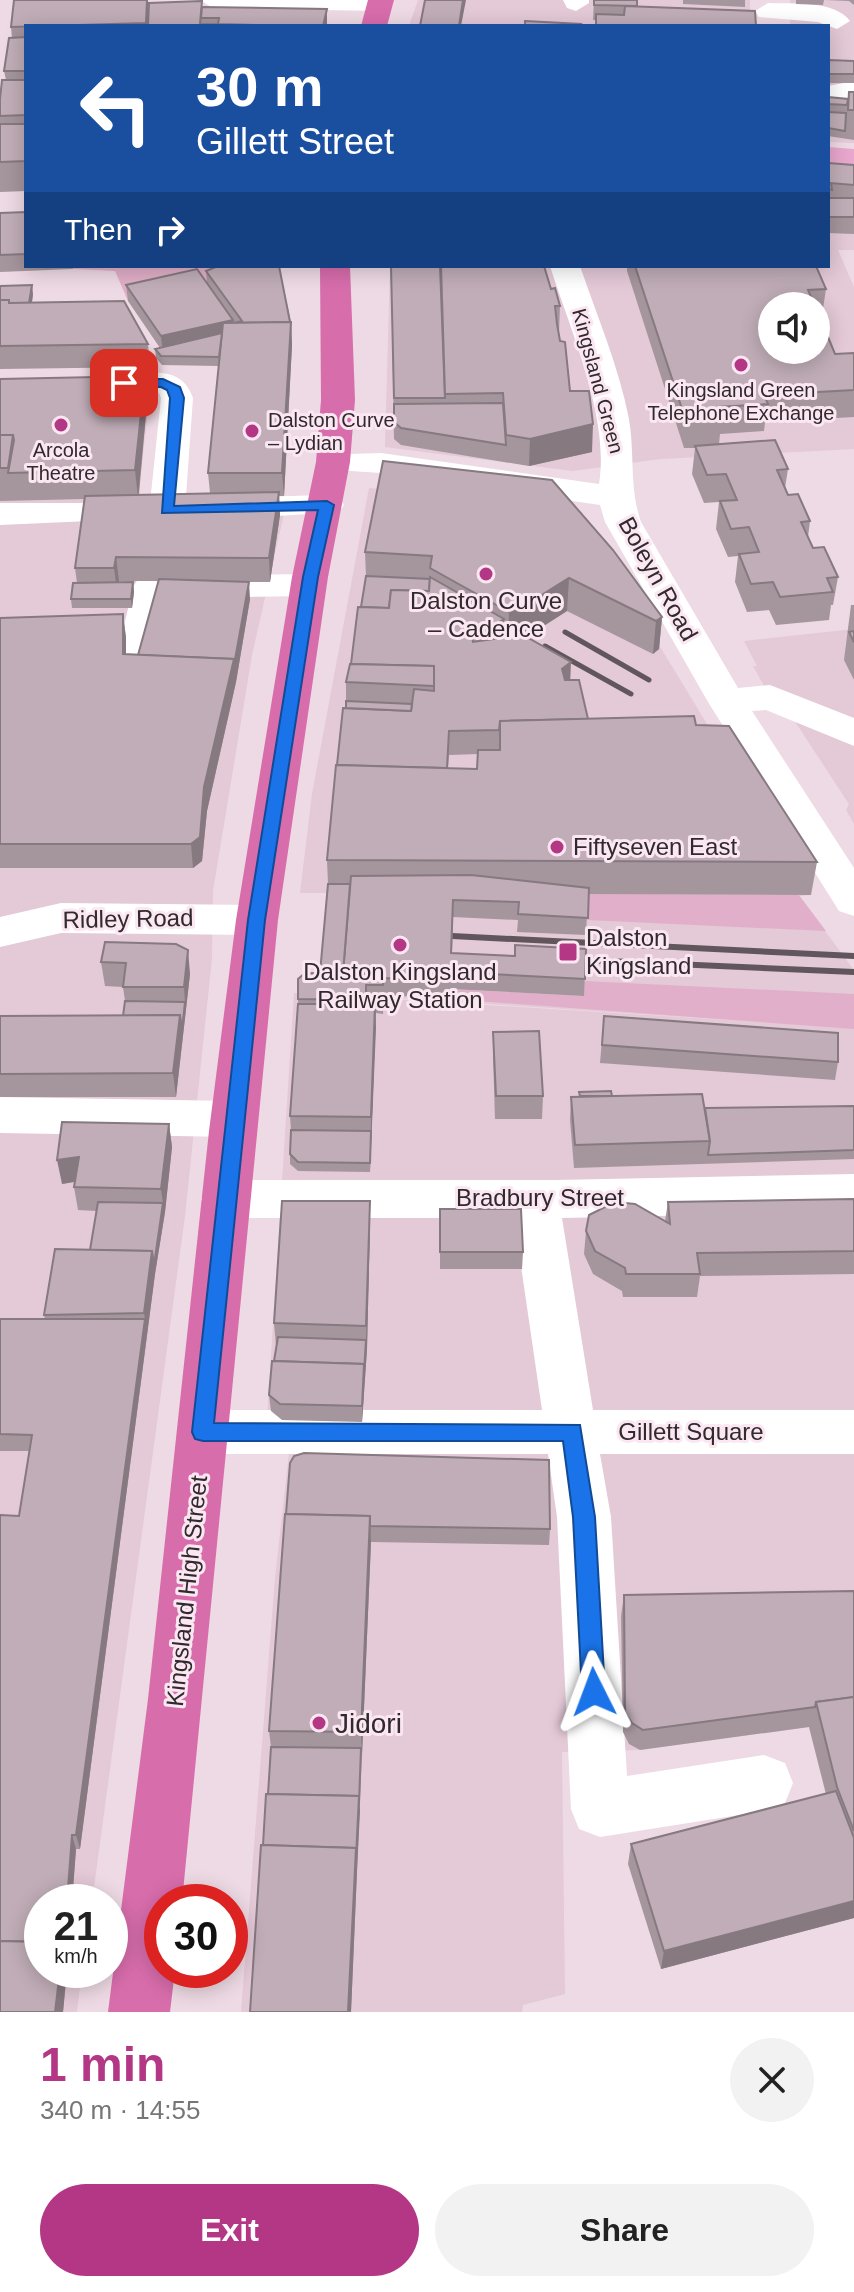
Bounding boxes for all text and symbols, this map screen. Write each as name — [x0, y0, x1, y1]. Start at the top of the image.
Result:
text: 30 m — [196, 55, 324, 118]
icon: left — [64, 56, 168, 160]
text: Gillett Street — [196, 121, 394, 162]
icon: right — [148, 208, 192, 252]
text: Then — [64, 213, 132, 246]
map controls — [758, 292, 830, 364]
button: sound — [758, 292, 830, 364]
street label: Kingsland Green — [568, 306, 628, 456]
pin — [90, 349, 158, 417]
marker: Kingsland Green Telephone Exchange — [732, 356, 750, 374]
icon: arrive — [102, 361, 146, 405]
place label: Kingsland Green Telephone Exchange — [648, 379, 834, 424]
place label: Dalston Curve – Lydian — [268, 409, 395, 454]
marker: Arcola Theatre — [52, 416, 70, 434]
marker: Dalston Curve – Lydian — [243, 422, 261, 440]
place label: Arcola Theatre — [27, 439, 95, 484]
street label: Boleyn Road — [613, 512, 704, 645]
marker: Dalston Curve – Cadence — [477, 565, 495, 583]
place label: Dalston Curve – Cadence — [410, 587, 562, 642]
place label: Fiftyseven East — [573, 833, 737, 860]
marker: Fiftyseven East — [548, 838, 566, 856]
street label: Ridley Road — [62, 904, 194, 933]
place label: Dalston Kingsland — [586, 924, 691, 979]
marker: Dalston Kingsland Railway Station — [391, 936, 409, 954]
marker: Dalston Kingsland — [557, 941, 579, 963]
place label: Dalston Kingsland Railway Station — [303, 958, 497, 1013]
street label: Bradbury Street — [456, 1184, 624, 1211]
street label: Gillett Square — [618, 1418, 764, 1445]
street label: Kingsland High Street — [161, 1474, 212, 1708]
position arrow — [552, 1650, 636, 1734]
place label: Jidori — [335, 1708, 402, 1739]
marker: Jidori — [310, 1714, 328, 1732]
speed limit sign: 30 — [144, 1884, 248, 1988]
text: 21 — [54, 1904, 98, 1948]
text: km/h — [54, 1945, 98, 1967]
text: 1 min — [40, 2038, 165, 2091]
button: close — [730, 2038, 814, 2122]
text: 340 m · 14:55 — [40, 2095, 200, 2125]
button: Exit — [40, 2184, 419, 2276]
button: Share — [435, 2184, 814, 2276]

